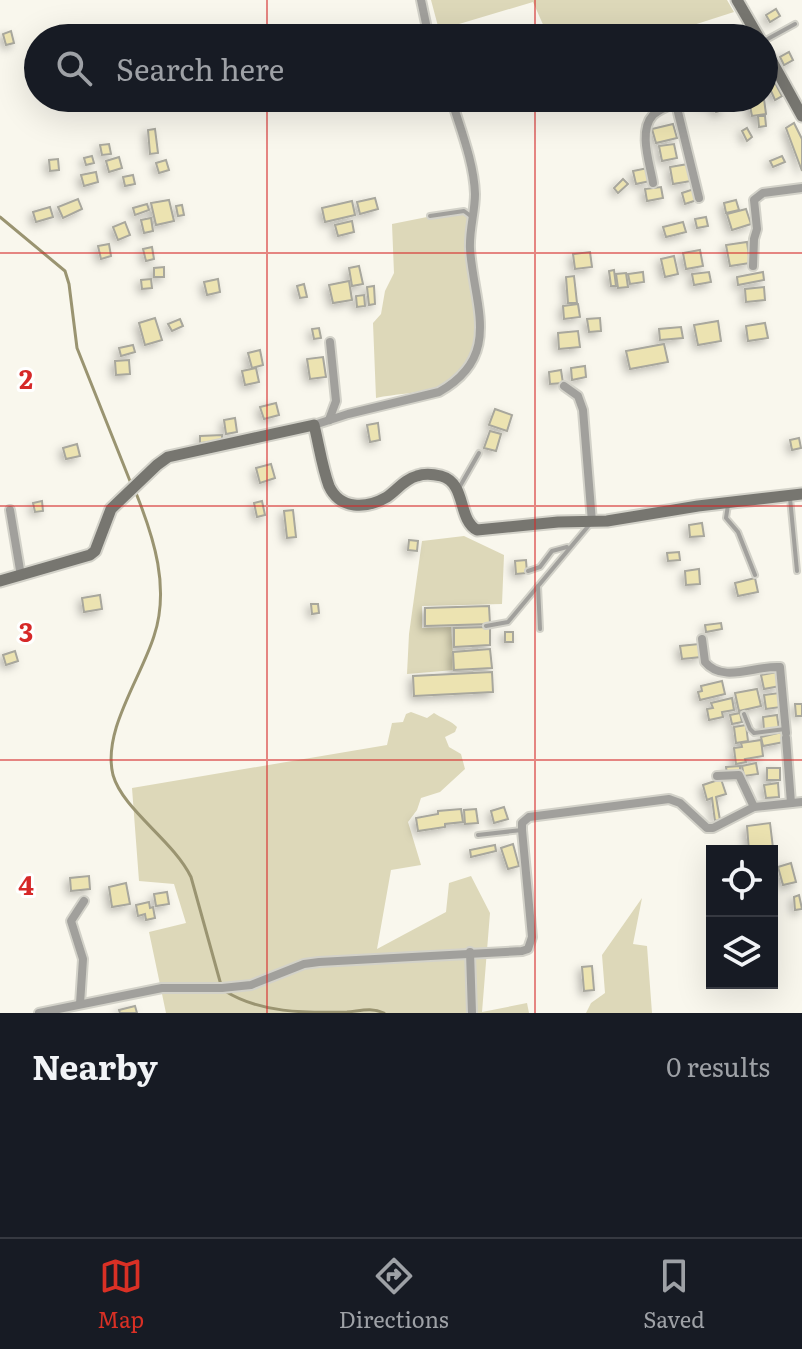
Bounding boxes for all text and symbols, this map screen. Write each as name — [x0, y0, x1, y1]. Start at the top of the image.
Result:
search box — [24, 24, 778, 112]
icon: search — [52, 46, 96, 90]
text: Search here — [116, 46, 284, 90]
text: 2 — [19, 358, 33, 397]
text: 3 — [19, 611, 33, 650]
map controls — [706, 845, 778, 989]
button: locate — [706, 845, 778, 917]
text: 4 — [18, 864, 34, 903]
button: layers — [706, 917, 778, 989]
text: Nearby — [32, 1040, 158, 1090]
text: 0 results — [666, 1046, 770, 1085]
tab: Map — [97, 1254, 144, 1335]
tab: Directions — [339, 1254, 449, 1335]
tab: Saved — [643, 1254, 705, 1335]

